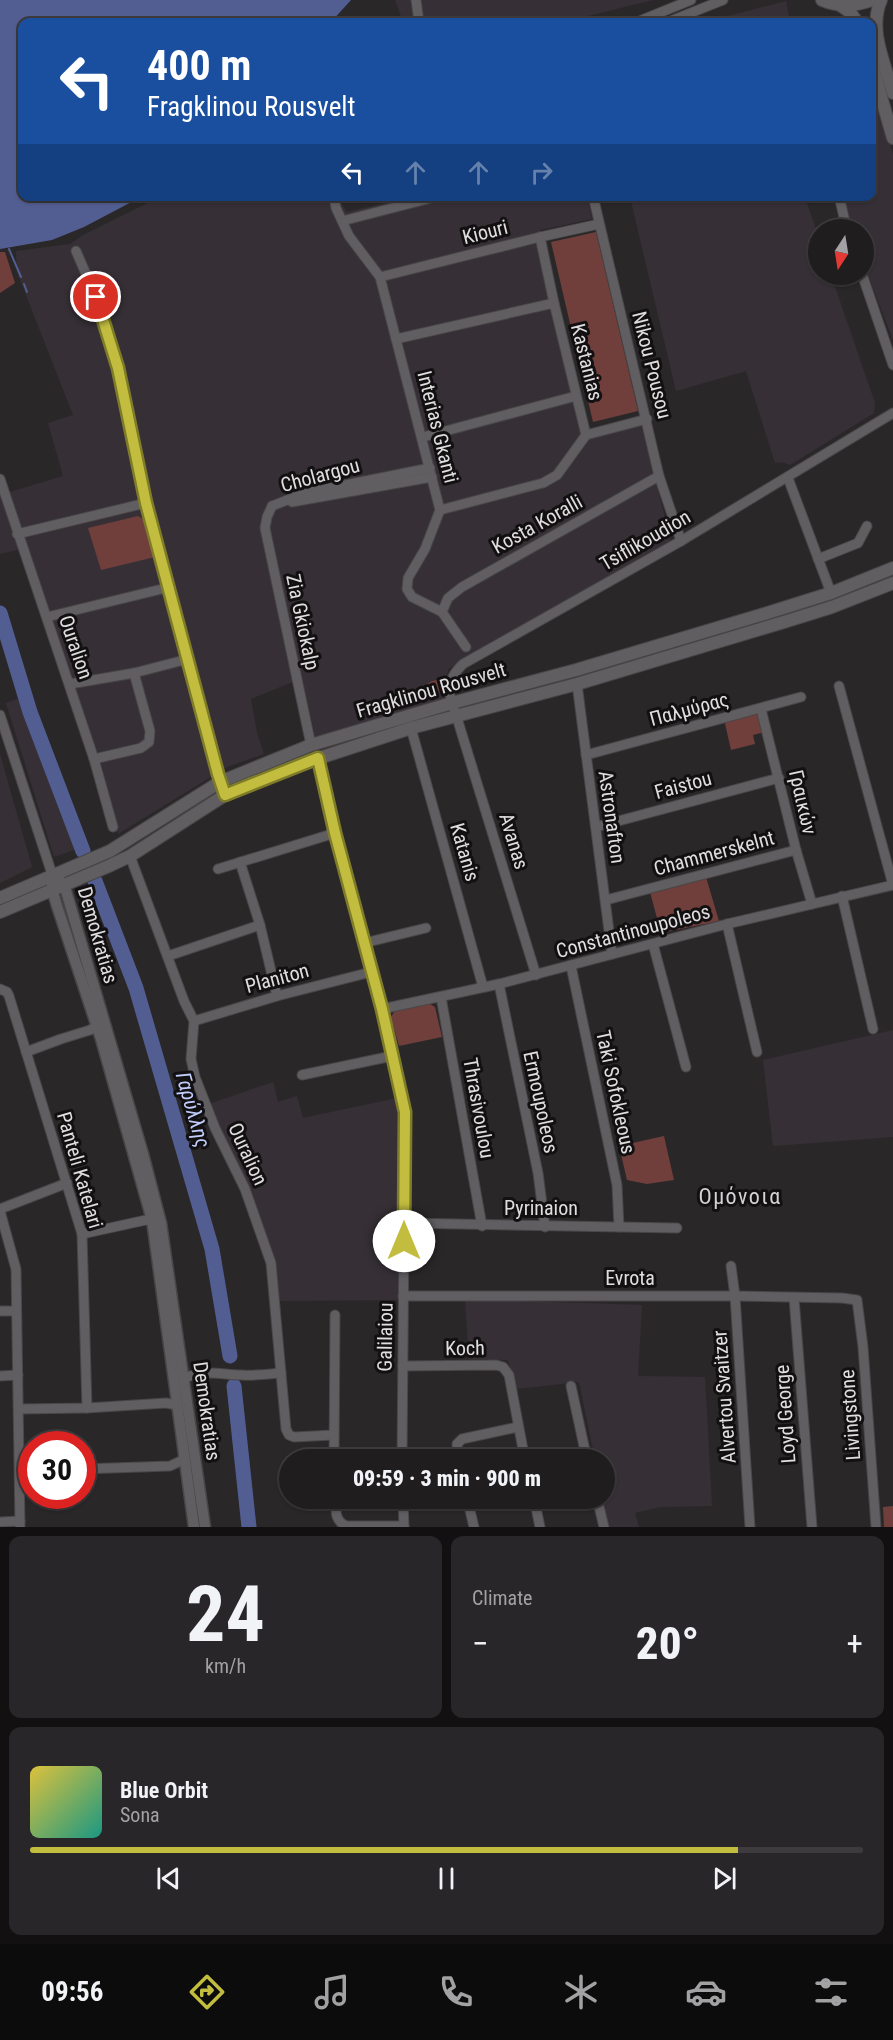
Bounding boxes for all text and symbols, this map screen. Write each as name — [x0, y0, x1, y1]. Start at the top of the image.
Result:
text: 400 m — [147, 41, 252, 90]
icon: left — [48, 42, 126, 120]
text: Fragklinou Rousvelt — [147, 91, 356, 123]
icon: left — [336, 156, 369, 189]
icon: ahead — [399, 156, 432, 189]
icon: ahead — [462, 156, 495, 189]
icon: right — [525, 156, 558, 189]
street label: Kiouri — [460, 215, 510, 249]
north arrow — [808, 219, 874, 285]
map controls — [808, 219, 874, 285]
pin — [70, 271, 121, 322]
icon: arrive — [79, 280, 112, 313]
street label: Nikou Pousou — [627, 309, 677, 421]
street label: Kastanias — [566, 321, 608, 403]
street label: Interias Gkanti — [412, 369, 464, 485]
street label: Cholargou — [278, 453, 362, 497]
street label: Kosta Koralli — [488, 489, 586, 559]
street label: Tsiflikoudion — [595, 504, 695, 576]
street label: Zia Gkiokalp — [281, 572, 325, 672]
street label: Ouralion — [54, 612, 98, 682]
street label: Fragklinou Rousvelt — [353, 657, 509, 723]
street label: Παλμύρας — [647, 687, 731, 731]
street label: Faistou — [652, 766, 714, 804]
street label: Γραικών — [784, 767, 822, 837]
street label: Astronafton — [594, 769, 630, 865]
street label: Avanas — [494, 810, 534, 872]
street label: Katanis — [445, 820, 485, 884]
street label: Chammerskelnt — [651, 825, 777, 881]
street label: Demokratias — [73, 884, 123, 986]
street label: Constantinoupoleos — [553, 899, 713, 963]
street label: Planiton — [243, 958, 311, 998]
street label: Taki Sofokleous — [591, 1028, 641, 1156]
street label: Ermoupoleos — [518, 1049, 564, 1155]
street label: Thrasivoulou — [458, 1056, 500, 1160]
water label: Γαρύλλης — [171, 1069, 215, 1151]
street label: Panteli Katelari — [52, 1109, 108, 1231]
street label: Ouralion — [223, 1119, 273, 1189]
district label: Ομόνοια — [698, 1184, 782, 1209]
street label: Pyrinaion — [504, 1196, 578, 1220]
position arrow — [372, 1209, 436, 1273]
street label: Evrota — [605, 1266, 655, 1290]
street label: Galilaiou — [372, 1302, 398, 1372]
street label: Alvertou Svaitzer — [707, 1330, 741, 1464]
street label: Koch — [445, 1336, 485, 1360]
street label: Demokratias — [188, 1360, 226, 1462]
street label: Loyd George — [770, 1364, 800, 1464]
street label: Livingstone — [835, 1369, 865, 1461]
speed limit sign: 30 — [18, 1431, 96, 1509]
text: 09:59 · 3 min · 900 m — [353, 1466, 541, 1491]
text: 24 — [186, 1569, 265, 1660]
text: Climate — [472, 1586, 532, 1610]
text: 20° — [636, 1617, 699, 1670]
text: − — [472, 1624, 489, 1663]
text: + — [847, 1624, 863, 1663]
text: km/h — [205, 1654, 246, 1678]
text: Blue Orbit — [120, 1778, 208, 1803]
text: Sona — [120, 1803, 160, 1827]
icon: previous — [152, 1862, 185, 1895]
icon: pause — [430, 1862, 463, 1895]
icon: next — [708, 1862, 741, 1895]
icon: directions — [186, 1971, 228, 2013]
icon: music — [311, 1971, 353, 2013]
icon: phone — [435, 1971, 477, 2013]
icon: climate — [560, 1971, 602, 2013]
icon: car — [685, 1971, 727, 2013]
icon: filters — [810, 1971, 852, 2013]
text: 09:56 — [41, 1976, 103, 2008]

